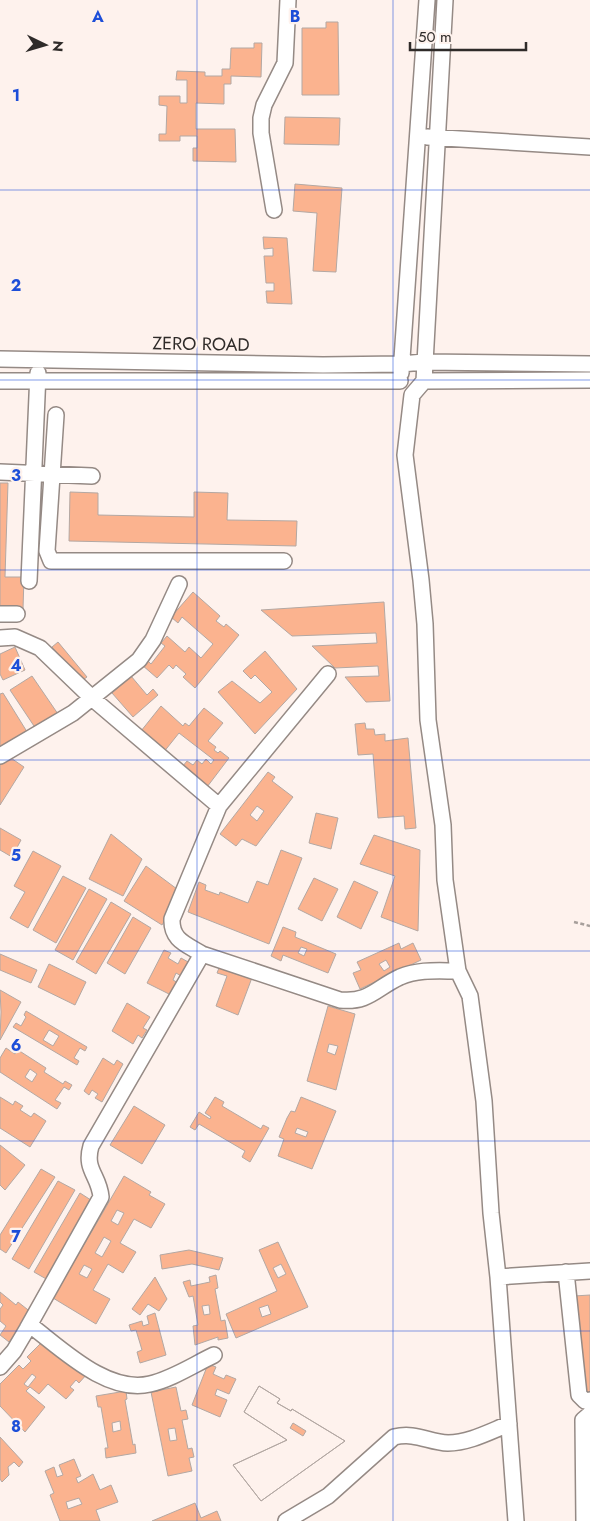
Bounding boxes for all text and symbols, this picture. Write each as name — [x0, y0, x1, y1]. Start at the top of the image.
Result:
text: A — [91, 5, 104, 28]
text: B — [290, 5, 300, 28]
north arrow — [20, 20, 70, 70]
scale bar — [410, 20, 526, 52]
text: 50 m — [418, 26, 452, 48]
text: N — [48, 40, 68, 53]
text: 1 — [12, 84, 20, 107]
text: 2 — [11, 274, 21, 297]
street label: ZERO ROAD — [152, 330, 250, 358]
text: 3 — [11, 464, 21, 487]
text: 4 — [10, 654, 22, 677]
text: 5 — [11, 844, 21, 867]
text: 6 — [11, 1034, 21, 1057]
text: 7 — [11, 1225, 21, 1248]
text: 8 — [11, 1415, 21, 1438]

